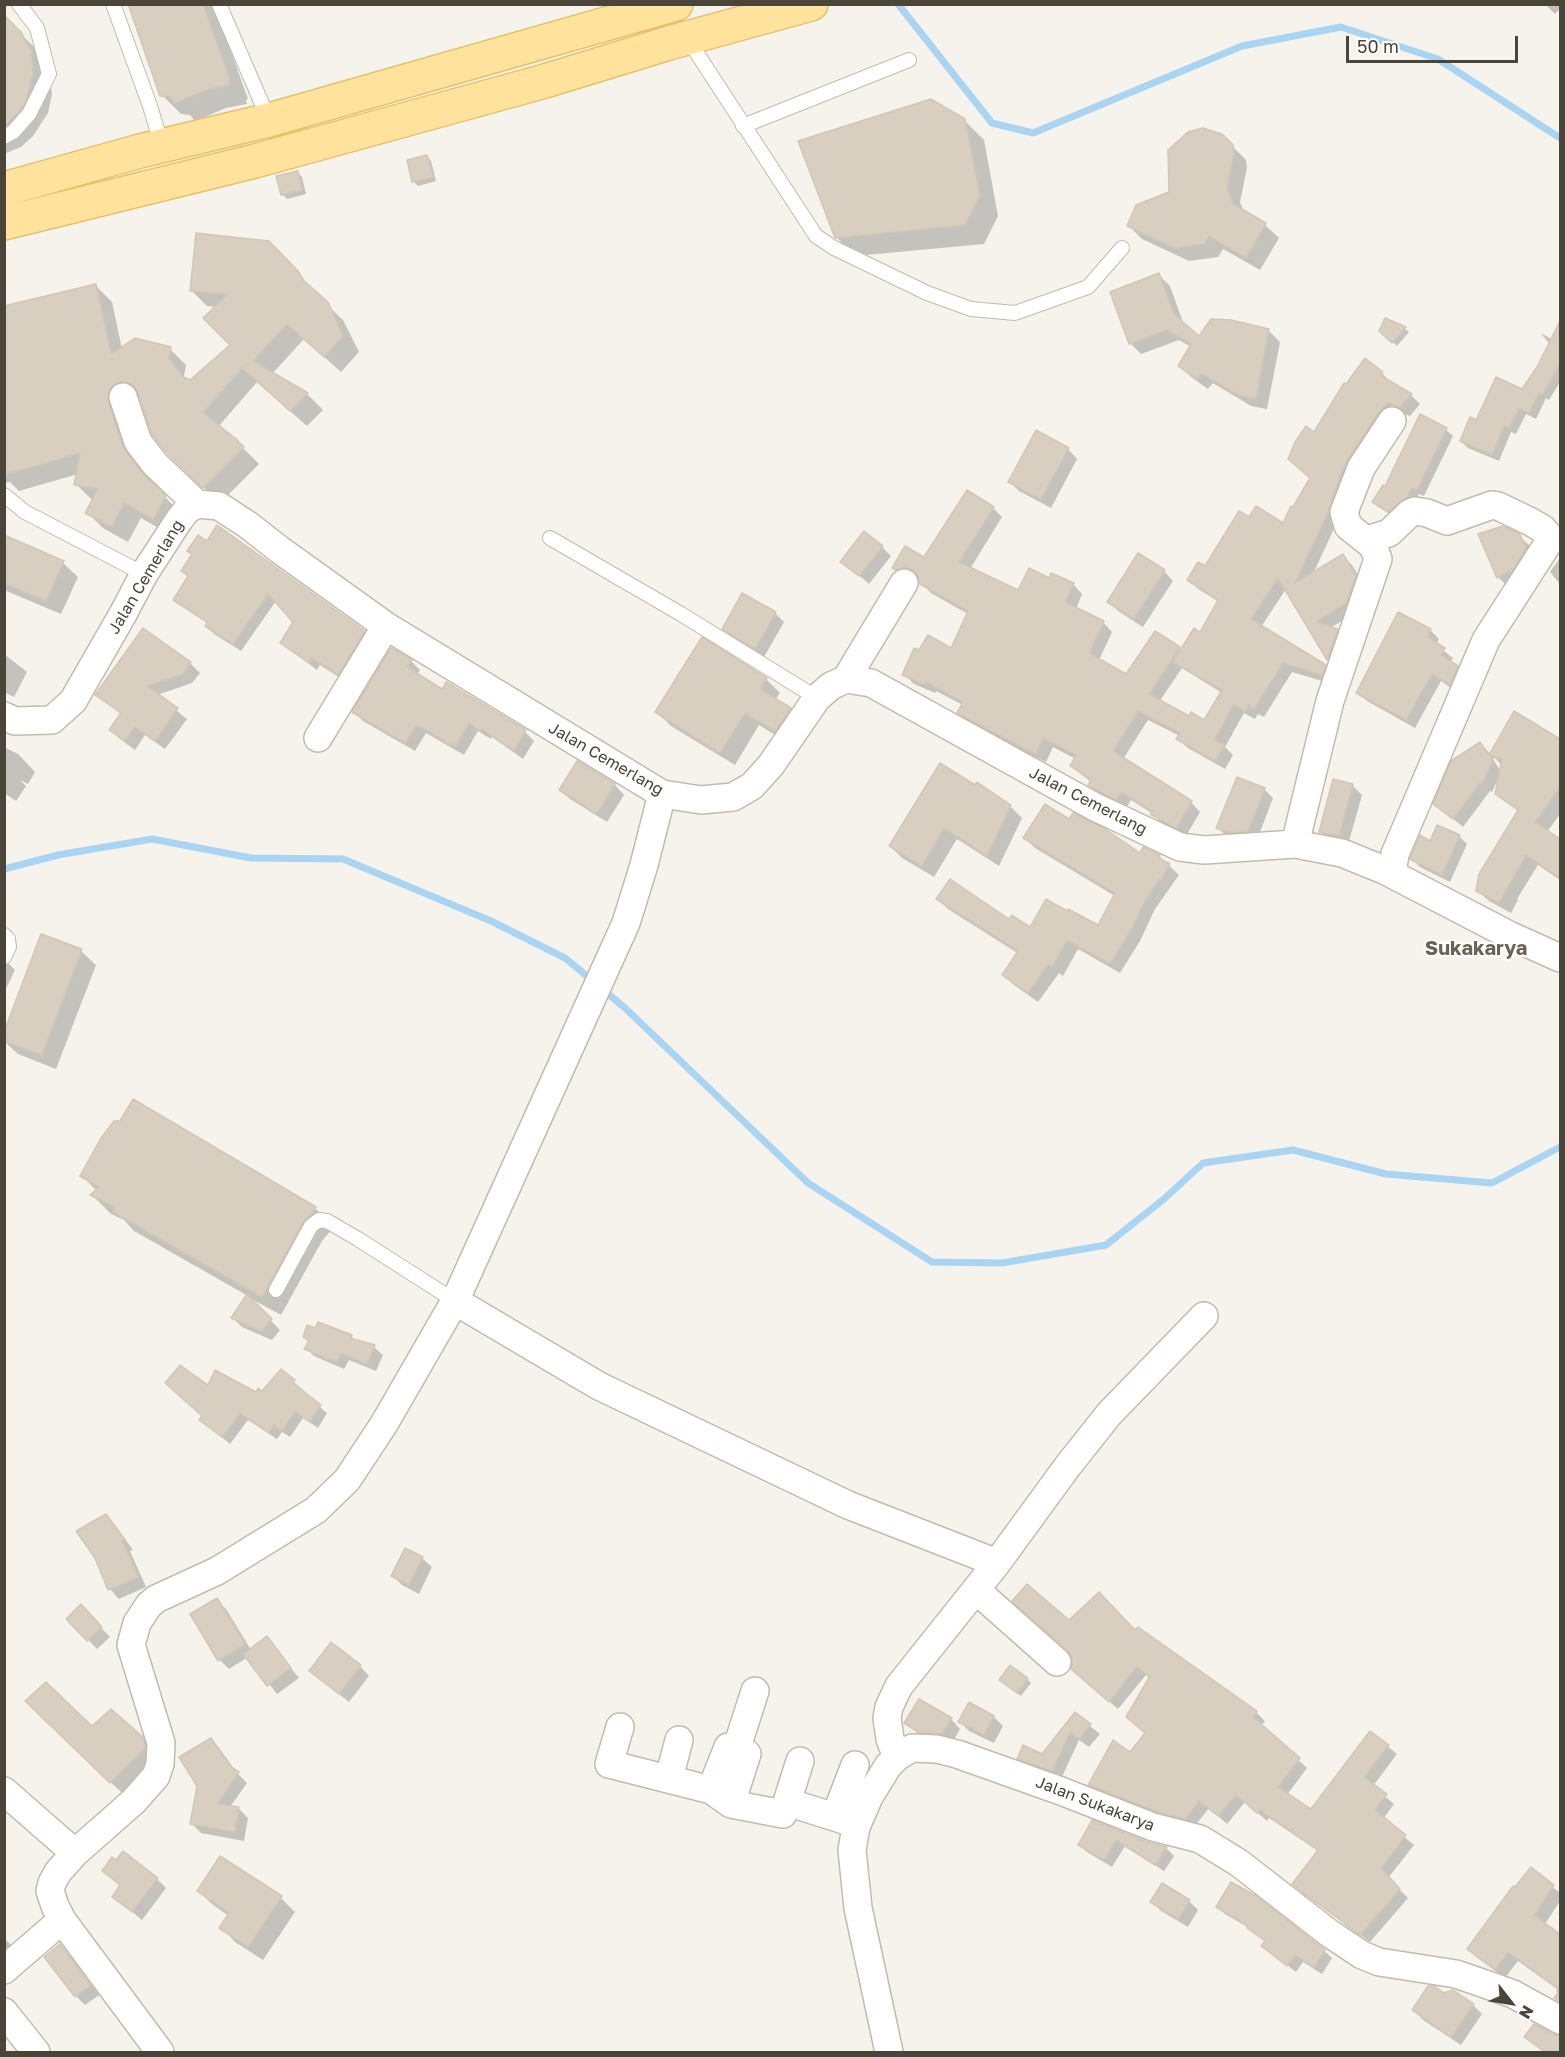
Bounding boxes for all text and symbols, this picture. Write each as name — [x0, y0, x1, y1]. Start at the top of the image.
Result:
scale bar — [1349, 24, 1522, 62]
text: 50 m — [1357, 35, 1399, 57]
street label: Jalan Cemerlang — [104, 517, 188, 637]
street label: Jalan Cemerlang — [545, 718, 667, 800]
street label: Jalan Cemerlang — [1026, 763, 1150, 839]
district label: Sukakarya — [1425, 937, 1527, 961]
street label: Jalan Sukakarya — [1033, 1772, 1157, 1836]
north arrow — [1481, 1973, 1541, 2033]
text: N — [1515, 2002, 1538, 2023]

